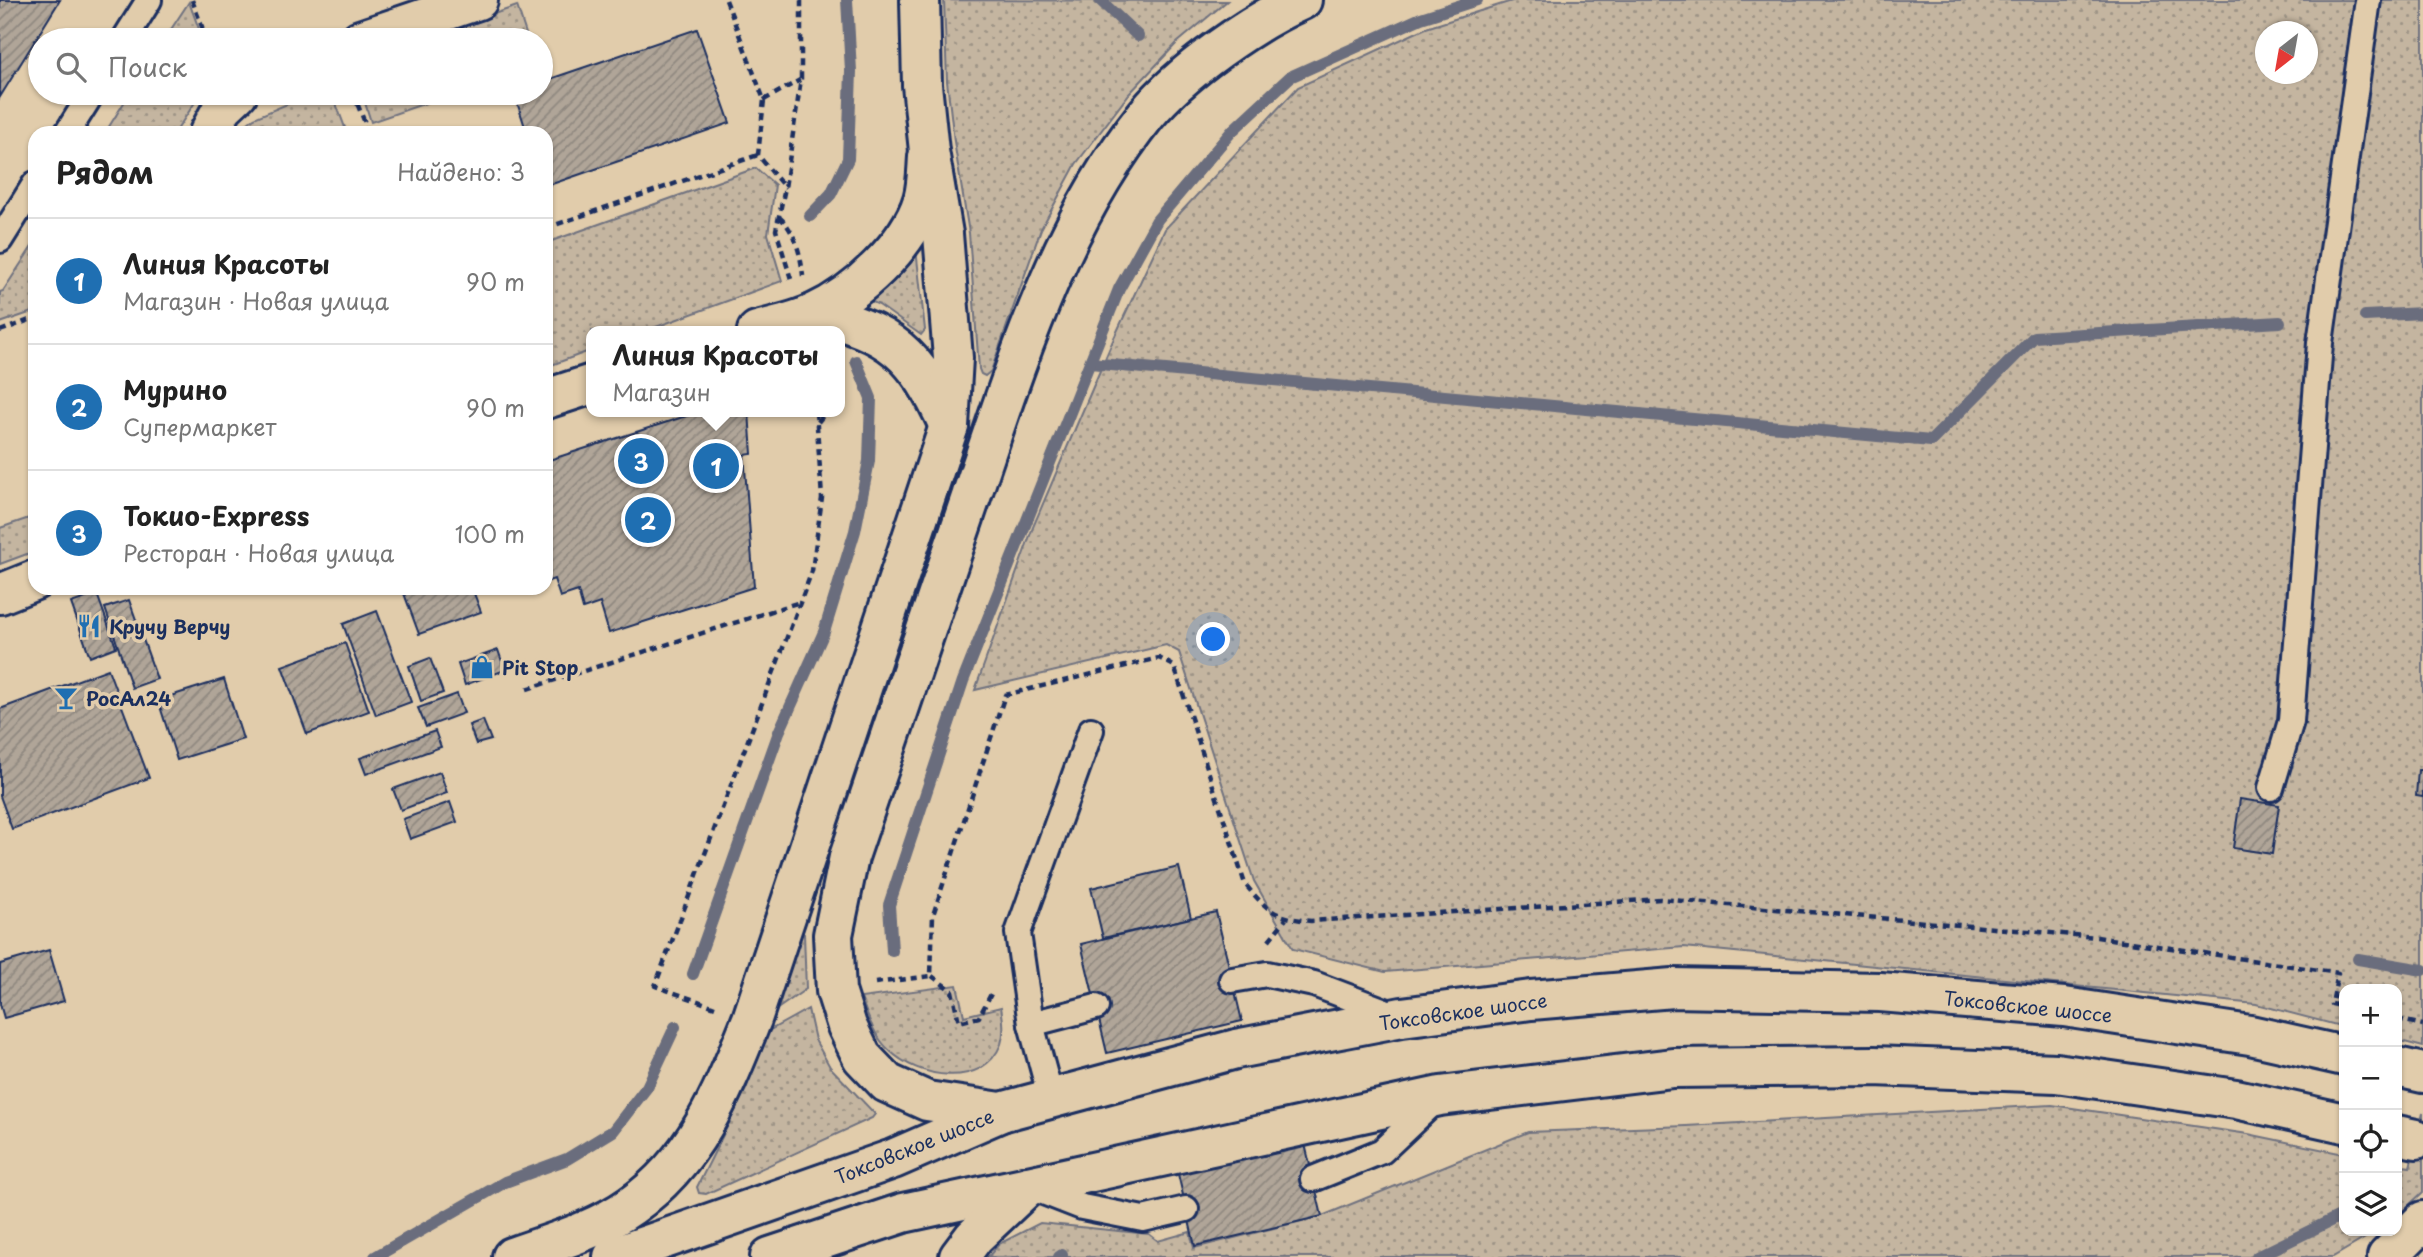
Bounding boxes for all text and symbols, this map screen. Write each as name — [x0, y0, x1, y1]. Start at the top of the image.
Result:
north arrow — [2255, 21, 2318, 84]
search box — [28, 28, 553, 105]
text: Поиск — [108, 47, 187, 86]
icon: search — [52, 48, 90, 86]
text: Рядом — [56, 149, 154, 194]
text: Найдено: 3 — [397, 154, 525, 189]
text: Линия Красоты — [123, 244, 330, 283]
text: 1 — [74, 264, 85, 299]
text: 90 m — [466, 264, 525, 299]
text: Магазин · Новая улица — [123, 283, 389, 318]
popup — [586, 326, 845, 417]
text: Линия Красоты — [612, 335, 819, 374]
text: Мурино — [123, 370, 227, 409]
text: Магазин — [612, 374, 711, 409]
text: 2 — [71, 390, 87, 425]
text: 90 m — [466, 390, 525, 425]
text: Супермаркет — [123, 409, 277, 444]
pin: 3 — [618, 435, 664, 487]
pin: 1 — [693, 440, 739, 492]
pin: 2 — [625, 494, 671, 546]
text: Токио-Express — [123, 496, 309, 535]
text: 3 — [71, 516, 87, 551]
text: 100 m — [455, 516, 525, 551]
text: Ресторан · Новая улица — [123, 535, 394, 570]
restaurant icon: Кручу Верчу — [75, 612, 103, 640]
place label: Кручу Верчу — [109, 612, 230, 640]
your location — [1196, 622, 1230, 656]
shop icon: Pit Stop — [468, 653, 496, 681]
place label: Pit Stop — [502, 653, 578, 681]
bar icon: РосАл24 — [52, 684, 80, 712]
place label: РосАл24 — [86, 684, 171, 712]
street label: Токсовское шоссе — [1942, 983, 2114, 1029]
map controls — [2339, 984, 2402, 1236]
button: + — [2339, 984, 2402, 1047]
street label: Токсовское шоссе — [1377, 985, 1549, 1037]
button: − — [2339, 1047, 2402, 1110]
street label: Токсовское шоссе — [830, 1101, 998, 1191]
button: locate — [2339, 1110, 2402, 1173]
button: layers — [2339, 1173, 2402, 1236]

